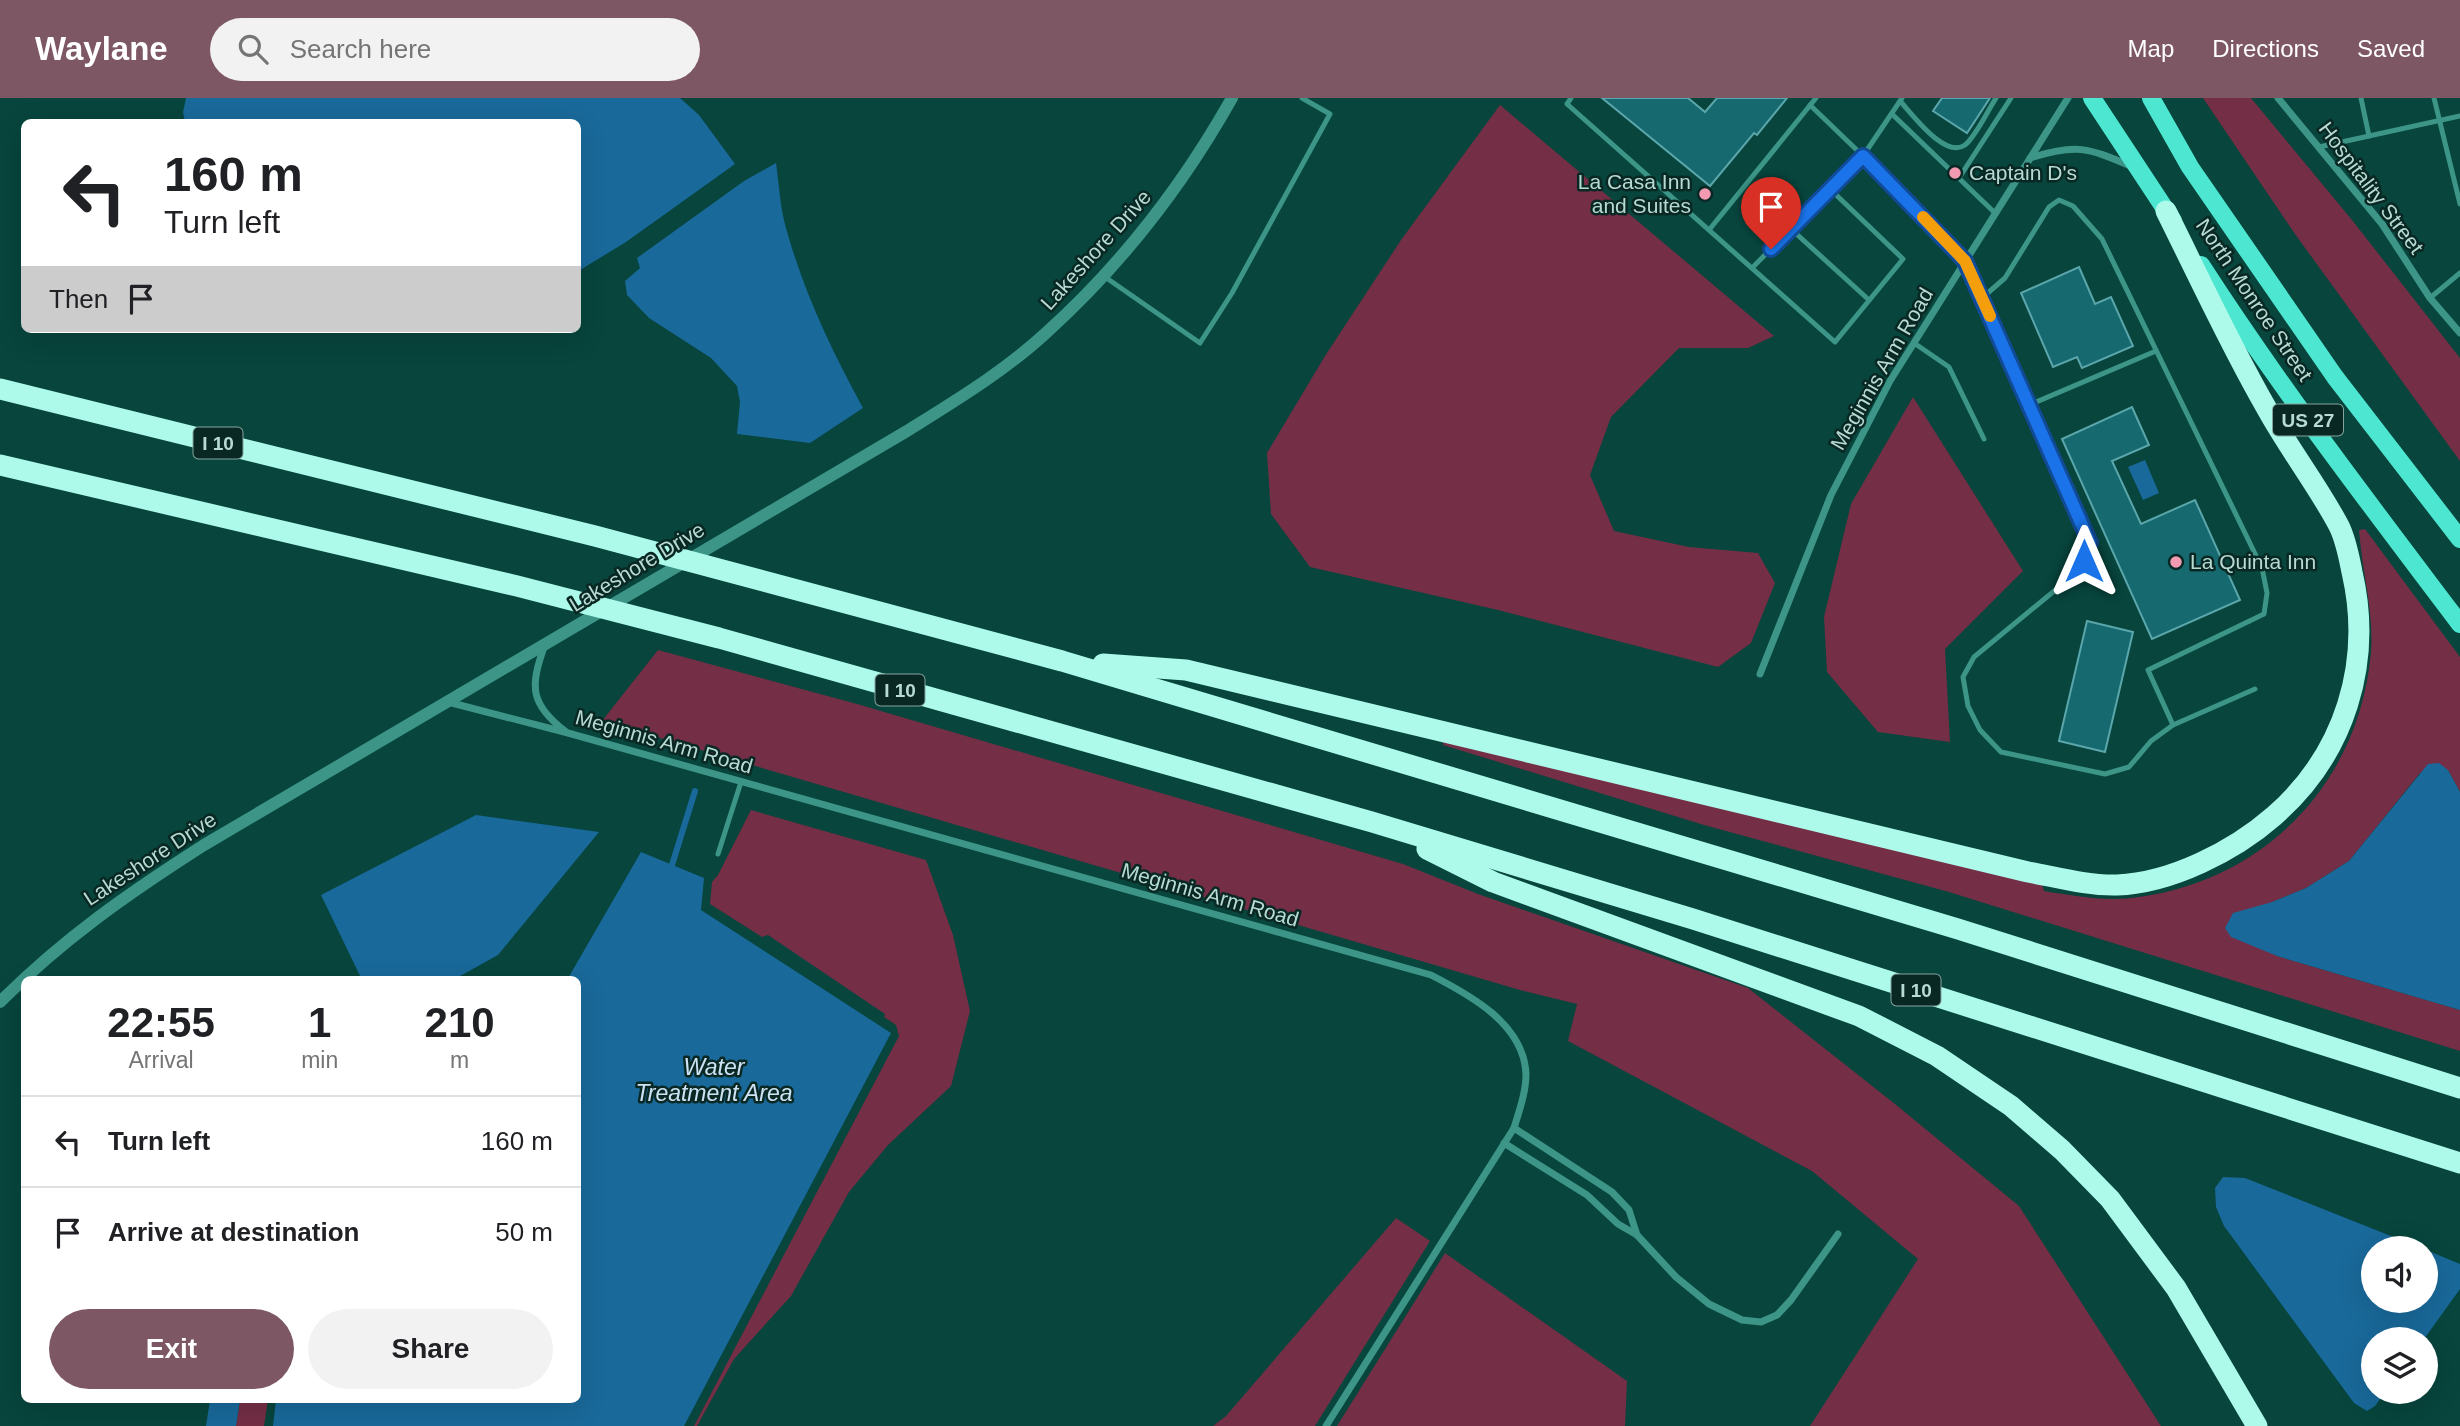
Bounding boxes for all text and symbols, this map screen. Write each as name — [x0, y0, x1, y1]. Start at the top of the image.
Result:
search box — [210, 18, 700, 81]
text: Waylane — [35, 30, 168, 67]
icon: search — [234, 30, 272, 68]
text: Search here — [290, 34, 431, 64]
text: Map — [2128, 35, 2174, 62]
text: Directions — [2212, 35, 2319, 62]
text: Saved — [2357, 35, 2425, 62]
street label: Hospitality Street — [2314, 117, 2428, 258]
icon: left — [49, 147, 140, 238]
text: 160 m — [164, 147, 303, 201]
place label: Captain D's — [1969, 161, 2077, 184]
marker: Captain D's — [1947, 165, 1963, 181]
place label: La Casa Inn and Suites — [1578, 170, 1691, 217]
pin — [1741, 177, 1801, 249]
street label: Lakeshore Drive — [1036, 185, 1155, 314]
marker: La Casa Inn and Suites — [1697, 186, 1713, 202]
icon: arrive — [1752, 188, 1790, 226]
text: Turn left — [164, 204, 280, 240]
street label: North Monroe Street — [2192, 214, 2317, 385]
icon: arrive — [122, 280, 160, 318]
text: Then — [49, 284, 108, 314]
street label: Meginnis Arm Road — [1826, 284, 1937, 454]
road number: US 27 — [2273, 404, 2343, 436]
road number: I 10 — [194, 428, 242, 458]
street label: Lakeshore Drive — [565, 517, 708, 616]
position arrow — [2047, 524, 2121, 598]
place label: La Quinta Inn — [2190, 550, 2316, 573]
marker: La Quinta Inn — [2168, 554, 2184, 570]
road number: I 10 — [876, 674, 925, 706]
street label: Meginnis Arm Road — [573, 705, 755, 778]
street label: Lakeshore Drive — [79, 807, 220, 910]
street label: Meginnis Arm Road — [1119, 858, 1301, 931]
road number: I 10 — [1892, 974, 1940, 1006]
text: 22:55 — [107, 999, 215, 1046]
text: 1 — [308, 999, 331, 1046]
text: 210 — [425, 999, 495, 1046]
text: Arrival — [128, 1047, 194, 1073]
text: min — [301, 1047, 338, 1073]
text: m — [450, 1047, 469, 1073]
water label: Water Treatment Area — [635, 1054, 793, 1106]
icon: left — [49, 1123, 87, 1161]
text: Turn left — [108, 1126, 210, 1156]
text: 160 m — [481, 1126, 553, 1156]
icon: arrive — [49, 1214, 87, 1252]
text: Arrive at destination — [108, 1217, 359, 1247]
text: 50 m — [495, 1217, 553, 1247]
map controls — [2361, 1236, 2438, 1404]
button: sound — [2361, 1236, 2438, 1313]
button: Exit — [49, 1309, 294, 1389]
button: Share — [308, 1309, 553, 1389]
button: layers — [2361, 1327, 2438, 1404]

